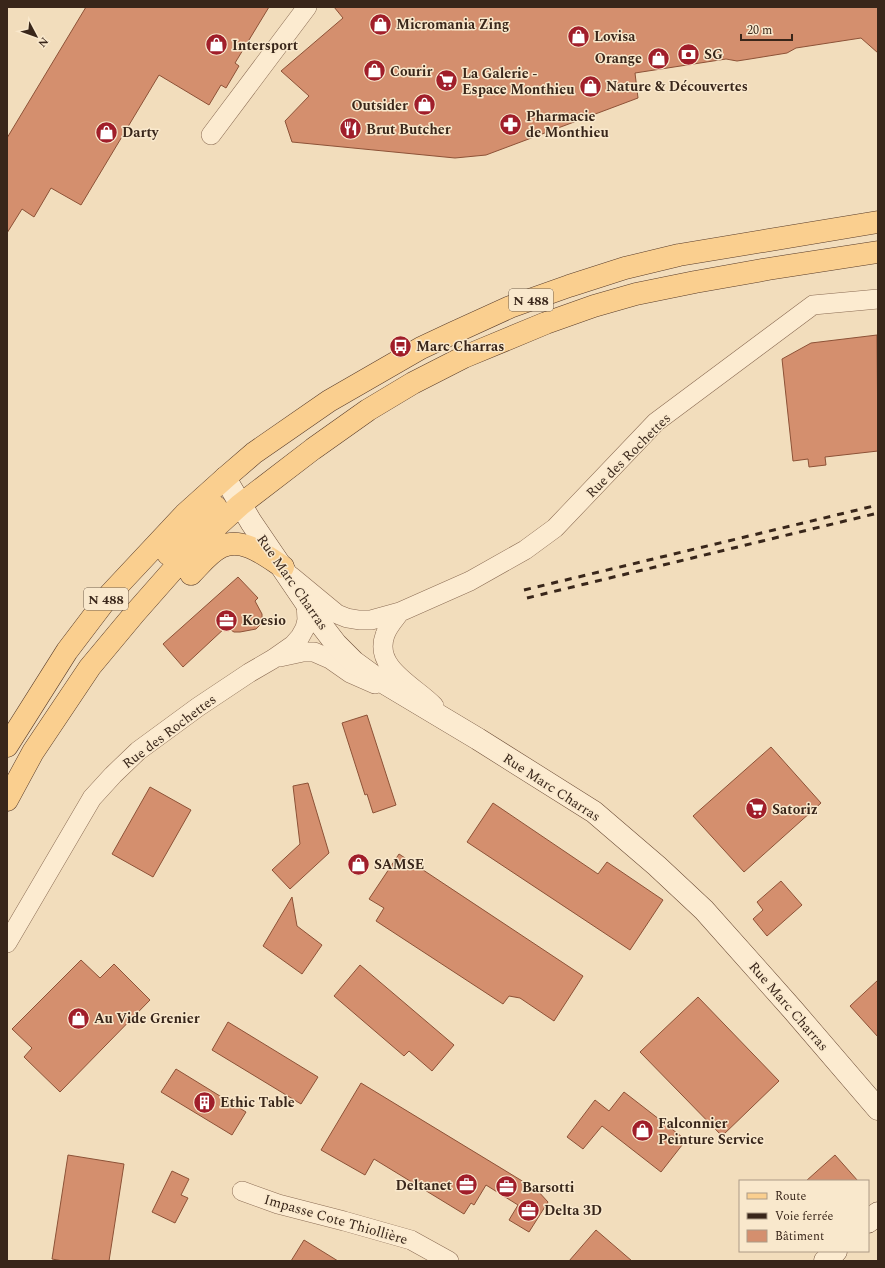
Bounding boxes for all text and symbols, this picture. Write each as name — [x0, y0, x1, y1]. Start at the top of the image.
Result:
shop icon: Micromania Zing — [368, 11, 394, 37]
place label: Micromania Zing — [396, 14, 509, 35]
north arrow — [16, 16, 56, 56]
scale bar — [741, 16, 792, 42]
text: 20 m — [747, 21, 772, 40]
shop icon: Lovisa — [565, 23, 591, 49]
place label: Lovisa — [594, 26, 636, 47]
shop icon: Intersport — [204, 32, 230, 58]
text: N — [34, 33, 53, 51]
place label: Intersport — [232, 35, 299, 56]
bank icon: SG — [675, 41, 701, 67]
place label: SG — [704, 44, 723, 65]
shop icon: Orange — [645, 45, 671, 71]
place label: Orange — [595, 48, 642, 69]
shop icon: Courir — [361, 58, 387, 84]
place label: Courir — [390, 61, 432, 82]
place label: La Galerie - Espace Monthieu — [462, 63, 575, 100]
supermarket icon: La Galerie - Espace Monthieu — [433, 68, 459, 94]
shop icon: Nature & Découvertes — [578, 73, 604, 99]
place label: Nature & Découvertes — [606, 76, 748, 97]
shop icon: Outsider — [411, 92, 437, 118]
place label: Outsider — [351, 95, 408, 116]
place label: Pharmacie de Monthieu — [526, 106, 609, 143]
pharmacy icon: Pharmacie de Monthieu — [498, 111, 524, 137]
restaurant icon: Brut Butcher — [338, 116, 364, 142]
shop icon: Darty — [93, 119, 119, 145]
place label: Brut Butcher — [366, 119, 451, 140]
place label: Darty — [122, 122, 160, 143]
road number: N 488 — [509, 289, 553, 311]
bus stop icon: Marc Charras — [388, 333, 414, 359]
place label: Marc Charras — [416, 336, 504, 357]
street label: Rue des Rochettes — [581, 408, 676, 503]
street label: Rue Marc Charras — [252, 530, 334, 634]
road number: N 488 — [84, 588, 128, 610]
office icon: Koesio — [213, 607, 239, 633]
place label: Koesio — [242, 610, 286, 631]
street label: Rue des Rochettes — [118, 689, 221, 774]
street label: Rue Marc Charras — [499, 748, 605, 827]
supermarket icon: Satoriz — [744, 796, 770, 822]
place label: Satoriz — [772, 799, 818, 820]
shop icon: SAMSE — [346, 851, 372, 877]
place label: SAMSE — [374, 854, 424, 875]
street label: Rue Marc Charras — [744, 957, 834, 1056]
shop icon: Au Vide Grenier — [66, 1005, 92, 1031]
place label: Au Vide Grenier — [94, 1008, 200, 1029]
building icon: Ethic Table — [191, 1089, 217, 1115]
place label: Ethic Table — [220, 1092, 295, 1113]
place label: Falconnier Peinture Service — [658, 1113, 764, 1150]
shop icon: Falconnier Peinture Service — [629, 1118, 655, 1144]
office icon: Deltanet — [454, 1172, 480, 1198]
office icon: Barsotti — [494, 1174, 520, 1200]
place label: Deltanet — [396, 1175, 453, 1196]
place label: Barsotti — [522, 1177, 575, 1198]
legend — [739, 1180, 869, 1252]
text: Route — [775, 1187, 806, 1206]
street label: Impasse Cote Thiollière — [261, 1189, 410, 1250]
office icon: Delta 3D — [516, 1197, 542, 1223]
place label: Delta 3D — [544, 1200, 602, 1221]
text: Voie ferrée — [775, 1207, 834, 1226]
text: Bâtiment — [775, 1227, 824, 1246]

